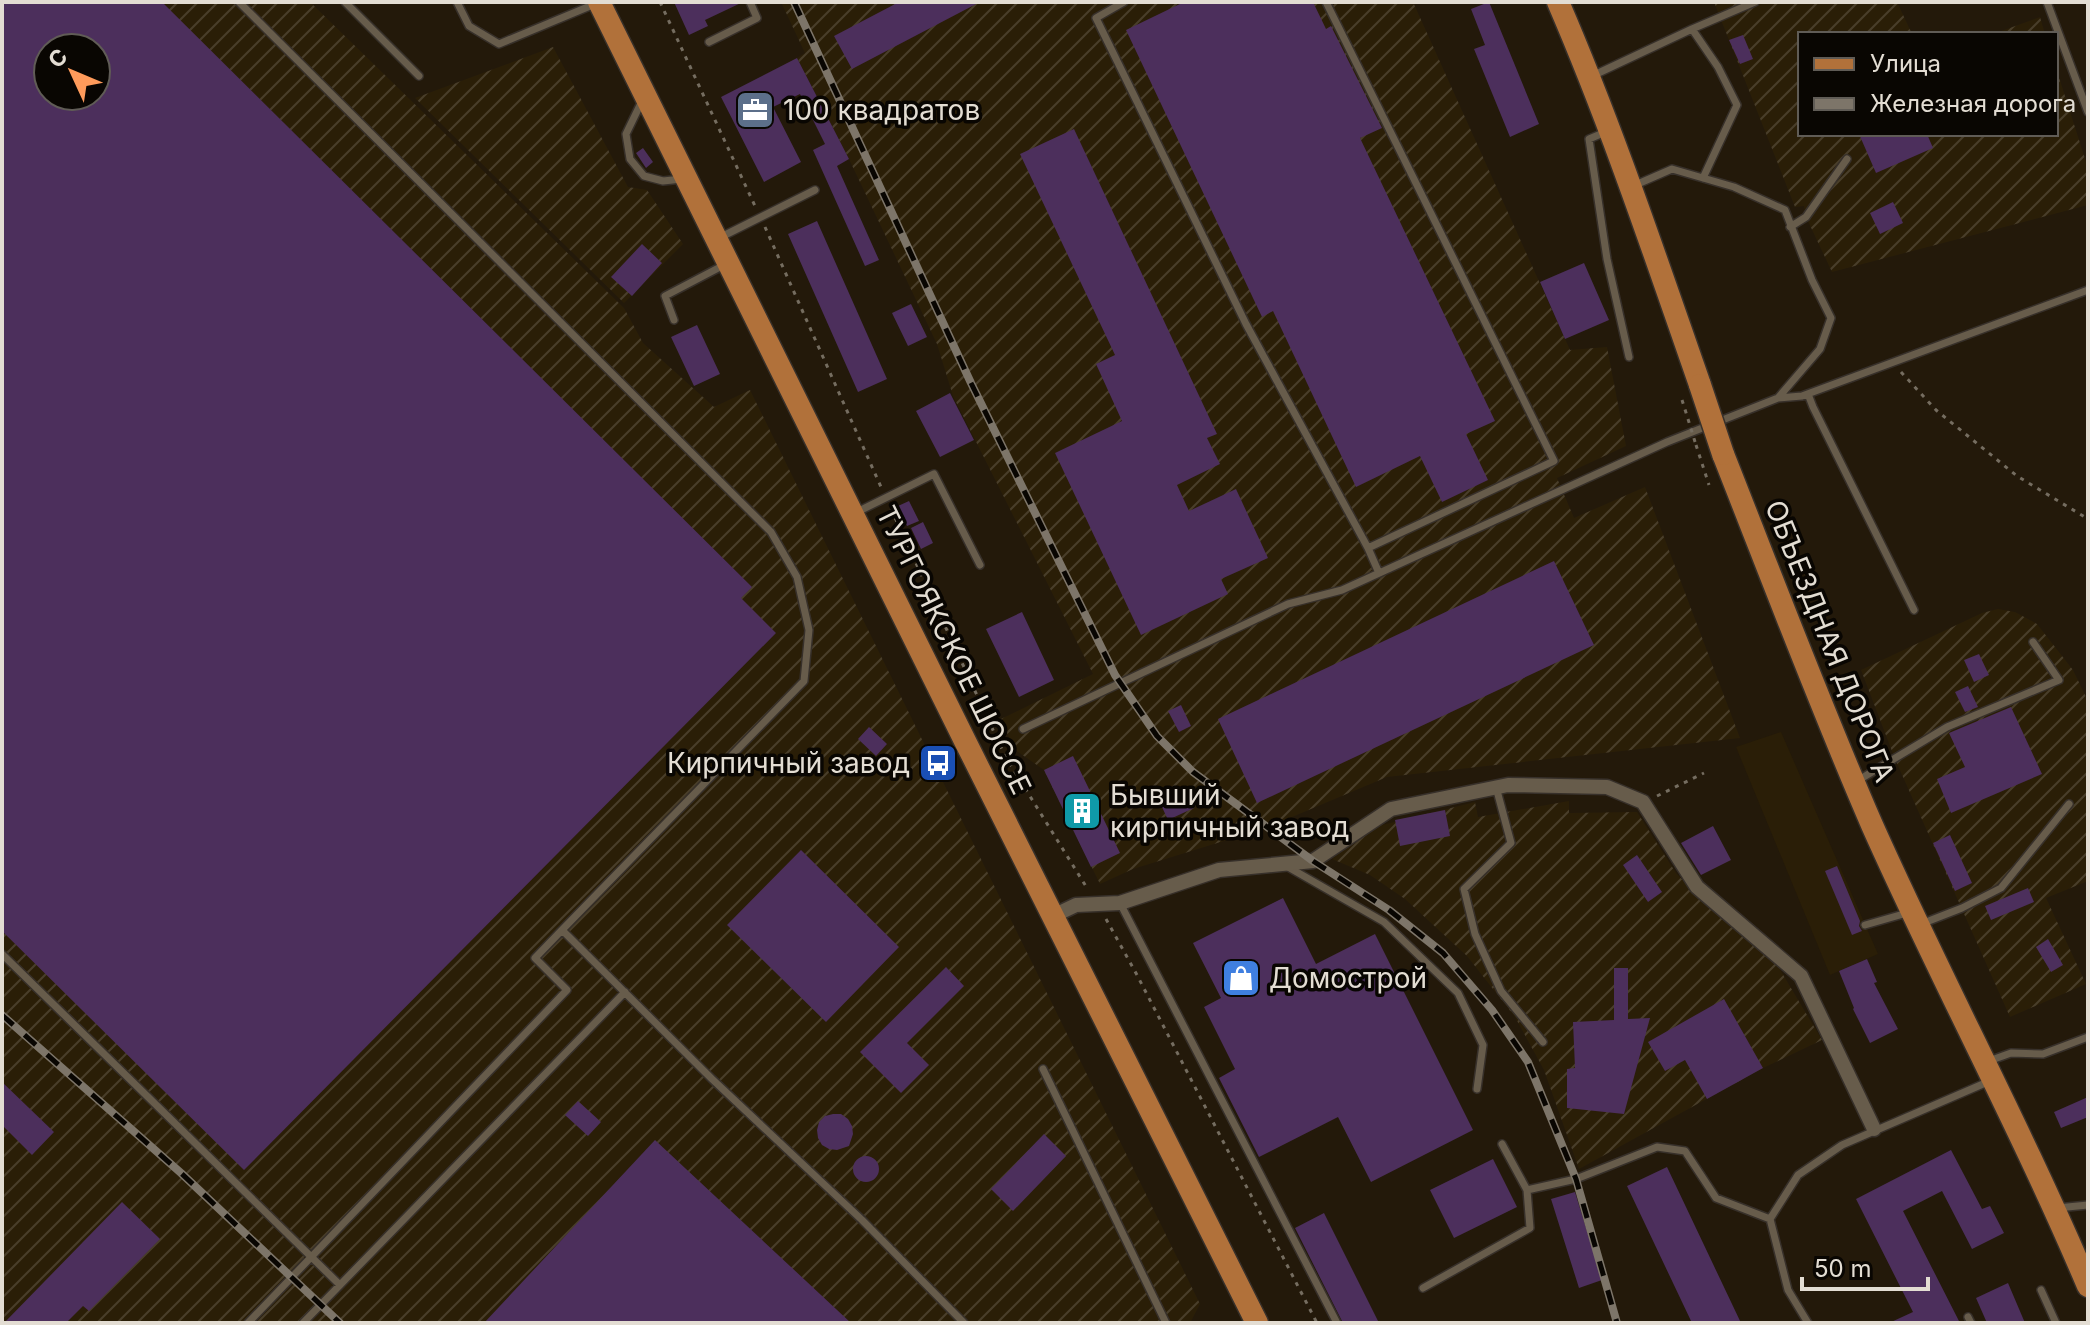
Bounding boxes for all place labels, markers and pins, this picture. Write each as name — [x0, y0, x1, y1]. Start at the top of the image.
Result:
office icon: 100 квадратов — [734, 89, 776, 131]
place label: 100 квадратов — [783, 93, 980, 127]
bus stop icon: Кирпичный завод — [917, 742, 959, 784]
place label: Кирпичный завод — [667, 746, 910, 780]
place label: Бывший кирпичный завод — [1110, 778, 1349, 844]
building icon: Бывший кирпичный завод — [1061, 790, 1103, 832]
shop icon: Домострой — [1220, 957, 1262, 999]
place label: Домострой — [1269, 961, 1427, 995]

